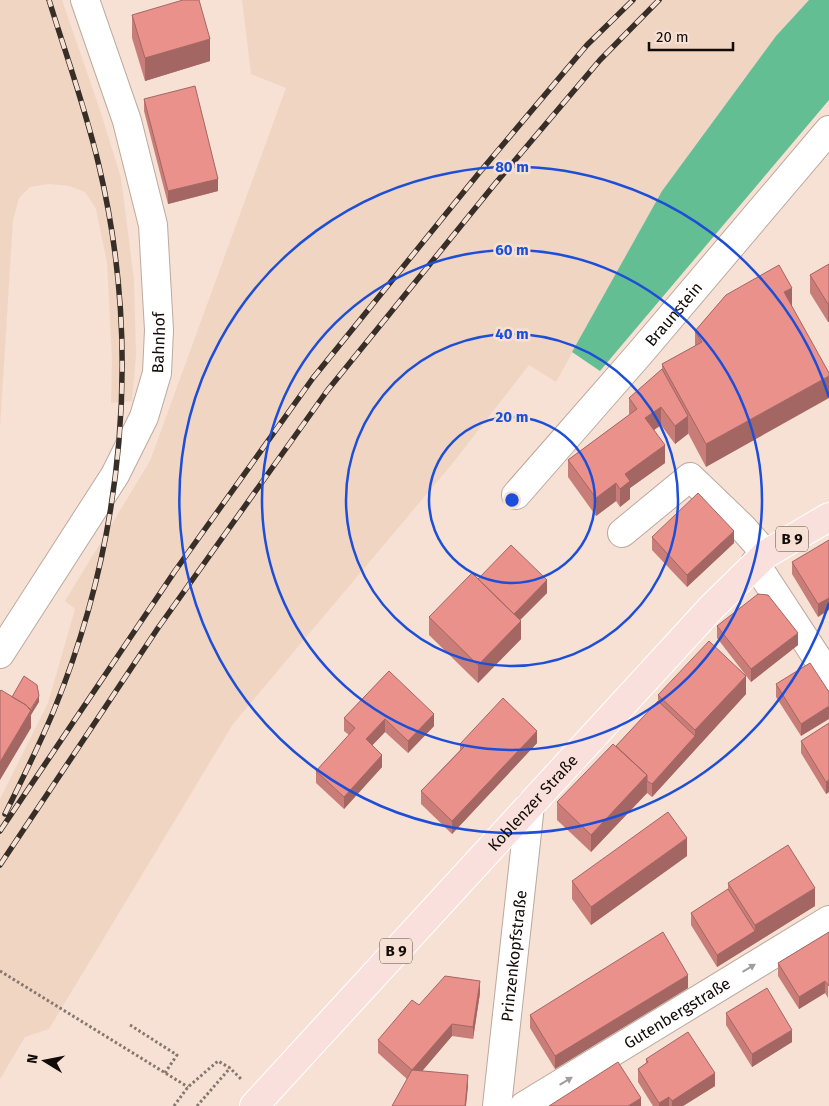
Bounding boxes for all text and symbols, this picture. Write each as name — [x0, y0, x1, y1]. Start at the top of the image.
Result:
scale bar — [649, 20, 733, 52]
text: 20 m — [656, 28, 689, 46]
text: 80 m — [495, 158, 529, 176]
text: 60 m — [495, 241, 529, 259]
street label: Braunstein — [641, 278, 706, 350]
street label: Bahnhof — [148, 310, 169, 374]
text: 40 m — [495, 325, 529, 343]
text: 20 m — [496, 408, 528, 426]
centre of rings — [503, 491, 521, 509]
road number: B 9 — [776, 526, 808, 552]
street label: Koblenzer Straße — [484, 750, 582, 855]
street label: Prinzenkopfstraße — [497, 889, 530, 1023]
road number: B 9 — [380, 938, 412, 964]
one-way arrow — [743, 964, 756, 973]
street label: Gutenbergstraße — [620, 973, 734, 1053]
north arrow — [20, 1036, 70, 1086]
text: N — [24, 1053, 42, 1065]
one-way arrow — [559, 1076, 573, 1085]

